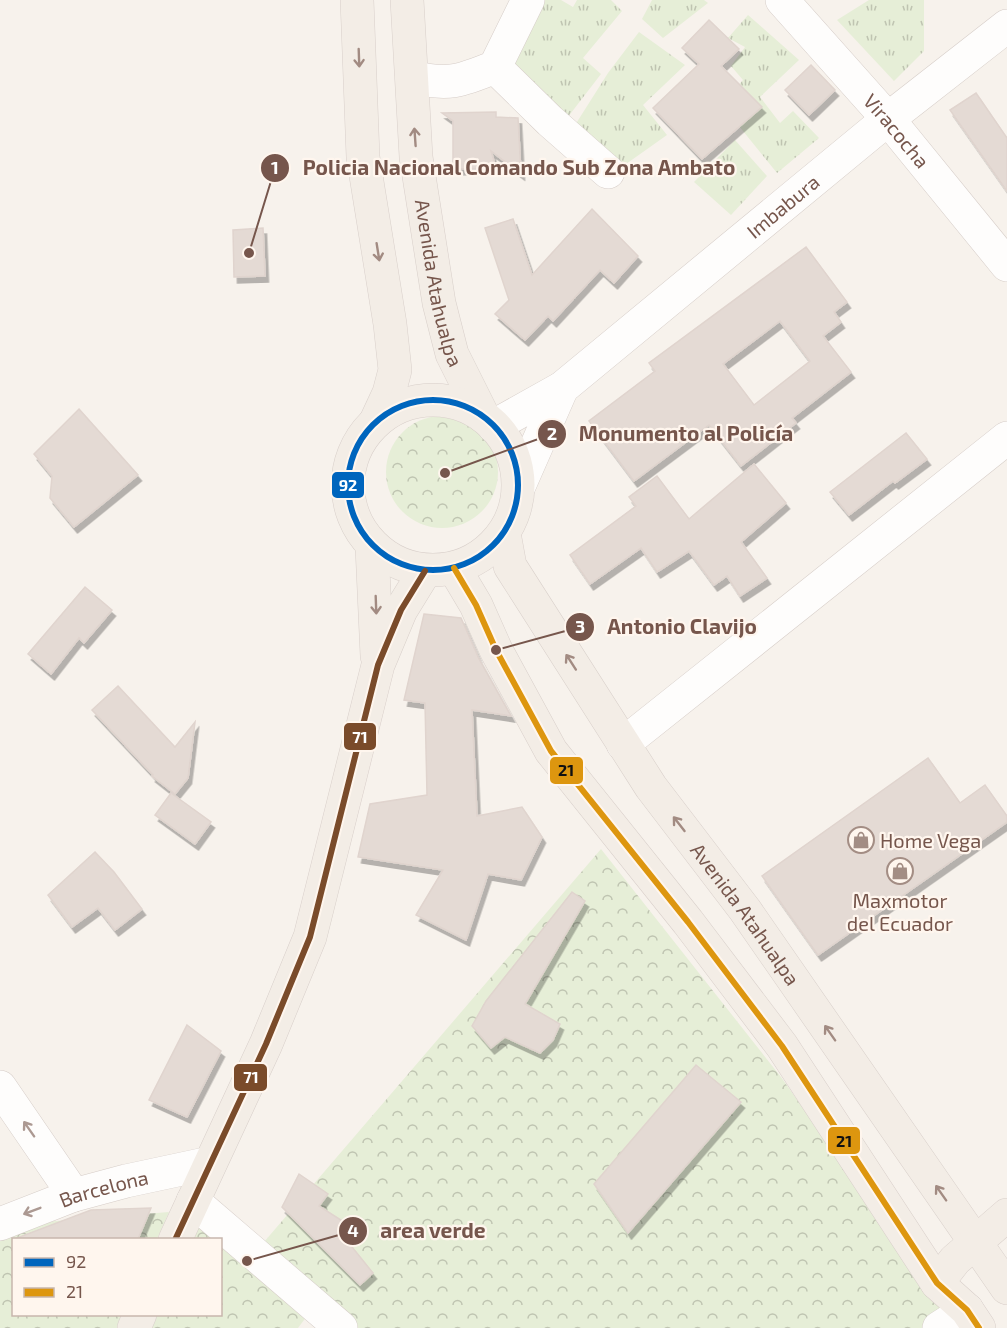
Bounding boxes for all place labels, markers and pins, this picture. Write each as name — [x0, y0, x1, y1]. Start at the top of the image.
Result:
callout: Policia Nacional Comando Sub Zona Ambato — [260, 148, 748, 187]
callout: Monumento al Policía — [537, 415, 806, 454]
callout: Antonio Clavijo — [565, 607, 768, 646]
shop icon: Home Vega — [846, 825, 876, 855]
place label: Home Vega — [880, 828, 981, 852]
shop icon: Maxmotor del Ecuador — [885, 856, 915, 886]
place label: Maxmotor del Ecuador — [847, 888, 953, 935]
callout: area verde — [338, 1211, 498, 1250]

